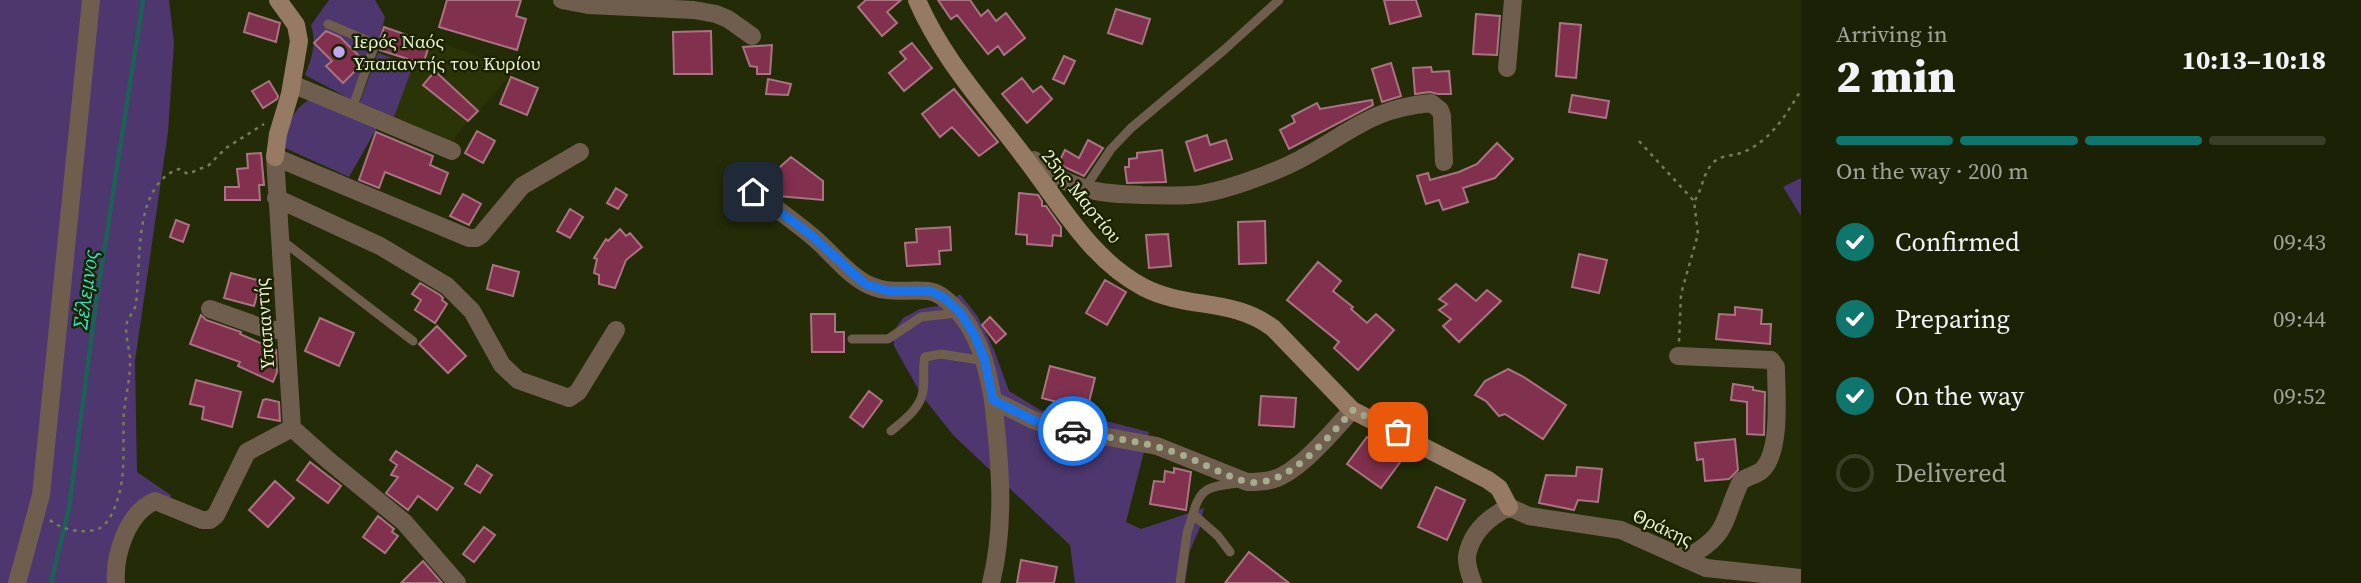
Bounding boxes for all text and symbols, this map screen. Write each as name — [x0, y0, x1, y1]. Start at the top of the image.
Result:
text: Arriving in — [1836, 18, 1948, 50]
place label: Ιερός Ναός Υπαπαντής του Κυρίου — [353, 28, 540, 76]
text: 10:13–10:18 — [2182, 42, 2326, 78]
marker: Ιερός Ναός Υπαπαντής του Κυρίου — [331, 44, 347, 60]
text: 2 min — [1836, 44, 1956, 107]
street label: 25ης Μαρτίου — [1036, 143, 1128, 249]
text: On the way · 200 m — [1836, 155, 2029, 187]
pin — [723, 162, 783, 222]
icon: home — [734, 173, 772, 211]
icon: check — [1836, 223, 1874, 261]
text: Confirmed — [1895, 224, 2020, 260]
text: 09:43 — [2273, 226, 2326, 258]
water label: Σέλεμνος — [65, 248, 105, 331]
street label: Υπαπαντής — [248, 277, 280, 371]
icon: check — [1836, 300, 1874, 338]
text: Preparing — [1895, 301, 2010, 337]
text: 09:44 — [2273, 303, 2326, 335]
icon: check — [1836, 377, 1874, 415]
text: On the way — [1895, 378, 2024, 414]
text: 09:52 — [2273, 380, 2326, 412]
courier — [1038, 396, 1108, 466]
pin — [1368, 402, 1428, 462]
icon: car — [1054, 412, 1092, 450]
icon: bag — [1379, 413, 1417, 451]
text: Delivered — [1895, 455, 2006, 491]
street label: Θράκης — [1629, 502, 1697, 552]

